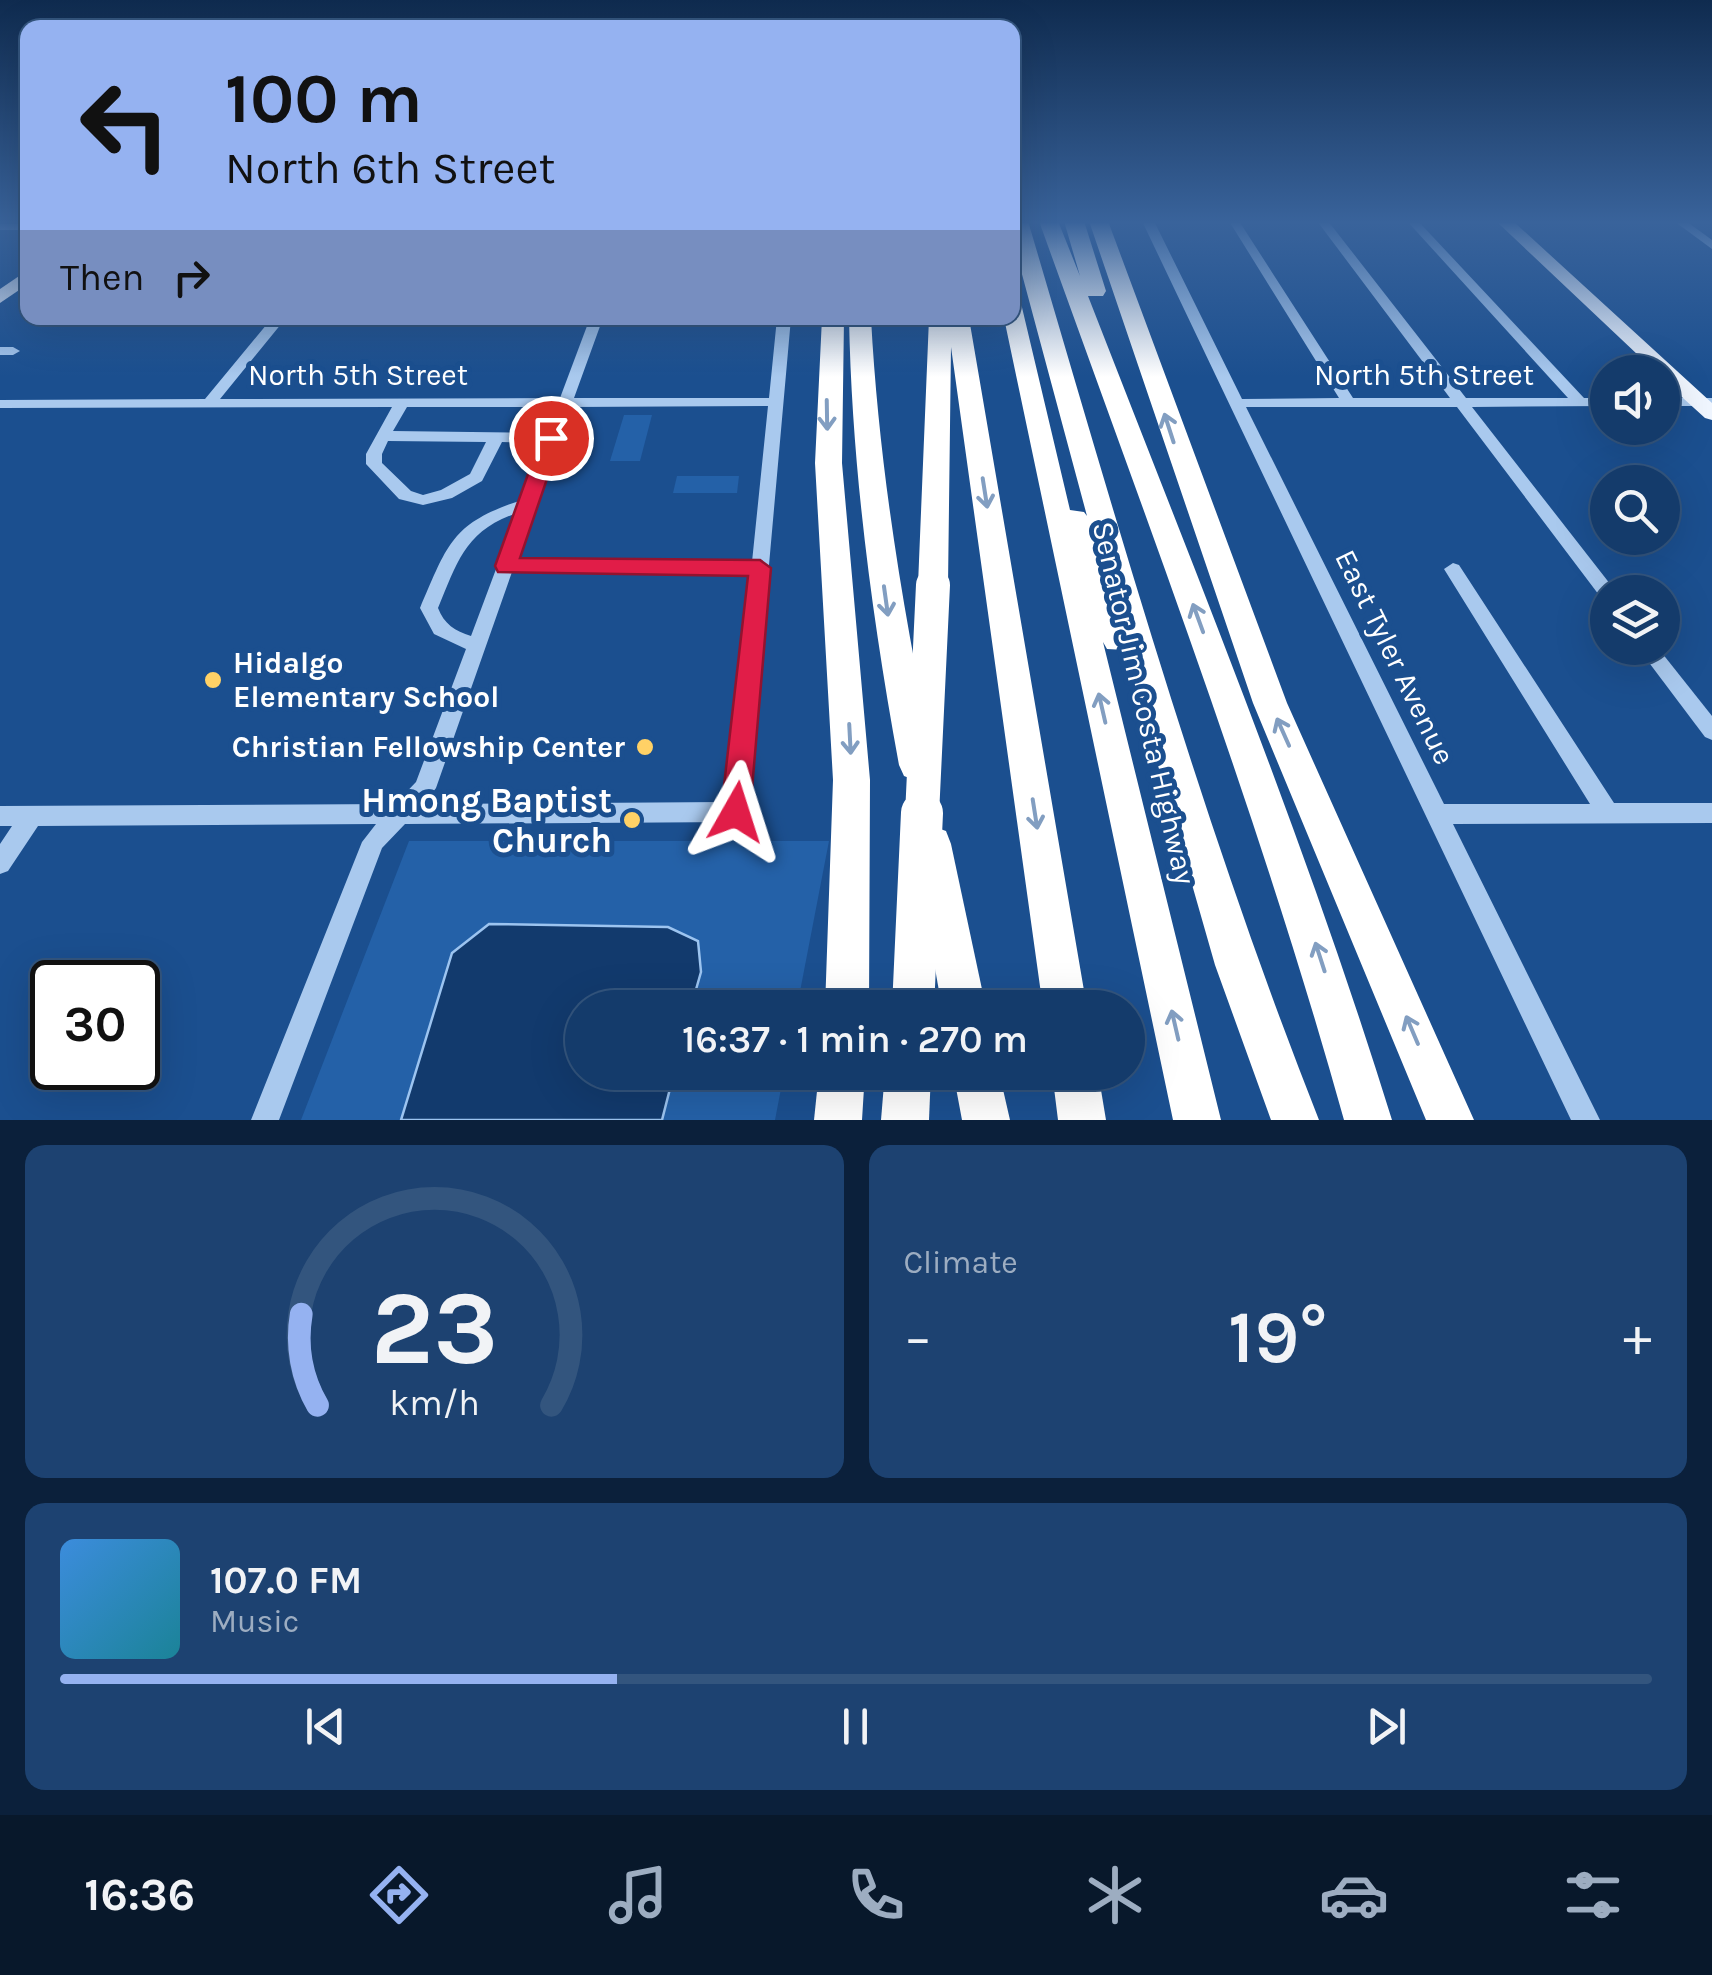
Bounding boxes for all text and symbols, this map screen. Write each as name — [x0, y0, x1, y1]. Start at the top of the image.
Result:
text: 100 m — [225, 58, 423, 140]
icon: left — [60, 60, 190, 190]
text: North 6th Street — [225, 142, 555, 194]
icon: right — [164, 250, 219, 305]
text: Then — [60, 255, 144, 300]
map controls — [1590, 355, 1680, 665]
button: sound — [1590, 355, 1680, 445]
street label: North 5th Street — [248, 357, 468, 393]
street label: North 5th Street — [1314, 357, 1534, 393]
pin — [509, 396, 594, 481]
one-way arrow — [818, 398, 836, 430]
icon: arrive — [524, 411, 579, 466]
one-way arrow — [1159, 412, 1177, 444]
button: search — [1590, 465, 1680, 555]
one-way arrow — [976, 477, 994, 509]
street label: Senator Jim Costa Highway — [1085, 518, 1203, 888]
street label: East Tyler Avenue — [1327, 544, 1463, 770]
button: layers — [1590, 575, 1680, 665]
one-way arrow — [877, 585, 895, 617]
one-way arrow — [1188, 603, 1206, 634]
place label: Hidalgo Elementary School — [233, 645, 499, 715]
marker: Hidalgo Elementary School — [202, 669, 224, 691]
one-way arrow — [1092, 693, 1110, 725]
one-way arrow — [1273, 717, 1291, 748]
one-way arrow — [841, 722, 860, 754]
place label: Christian Fellowship Center — [232, 729, 625, 765]
marker: Christian Fellowship Center — [634, 736, 656, 758]
position arrow — [684, 760, 788, 864]
place label: Hmong Baptist Church — [361, 780, 612, 861]
one-way arrow — [1026, 798, 1044, 830]
marker: Hmong Baptist Church — [621, 809, 643, 831]
one-way arrow — [1309, 942, 1327, 973]
speed limit sign: 30 — [30, 960, 160, 1090]
one-way arrow — [1165, 1010, 1183, 1042]
one-way arrow — [1402, 1015, 1420, 1046]
text: 16:37 · 1 min · 270 m — [682, 1017, 1028, 1062]
text: Climate — [904, 1244, 1018, 1281]
text: 23 — [370, 1268, 498, 1389]
text: 19° — [1228, 1293, 1327, 1381]
text: − — [904, 1305, 932, 1369]
text: + — [1623, 1305, 1652, 1369]
text: km/h — [389, 1382, 480, 1424]
text: 107.0 FM — [210, 1558, 362, 1603]
text: Music — [210, 1603, 299, 1640]
icon: previous — [298, 1699, 353, 1754]
icon: pause — [828, 1699, 883, 1754]
icon: next — [1359, 1699, 1414, 1754]
icon: directions — [364, 1860, 434, 1930]
icon: music — [603, 1860, 673, 1930]
icon: phone — [841, 1860, 911, 1930]
icon: climate — [1080, 1860, 1150, 1930]
icon: car — [1319, 1860, 1389, 1930]
icon: filters — [1558, 1860, 1628, 1930]
text: 16:36 — [84, 1869, 195, 1921]

